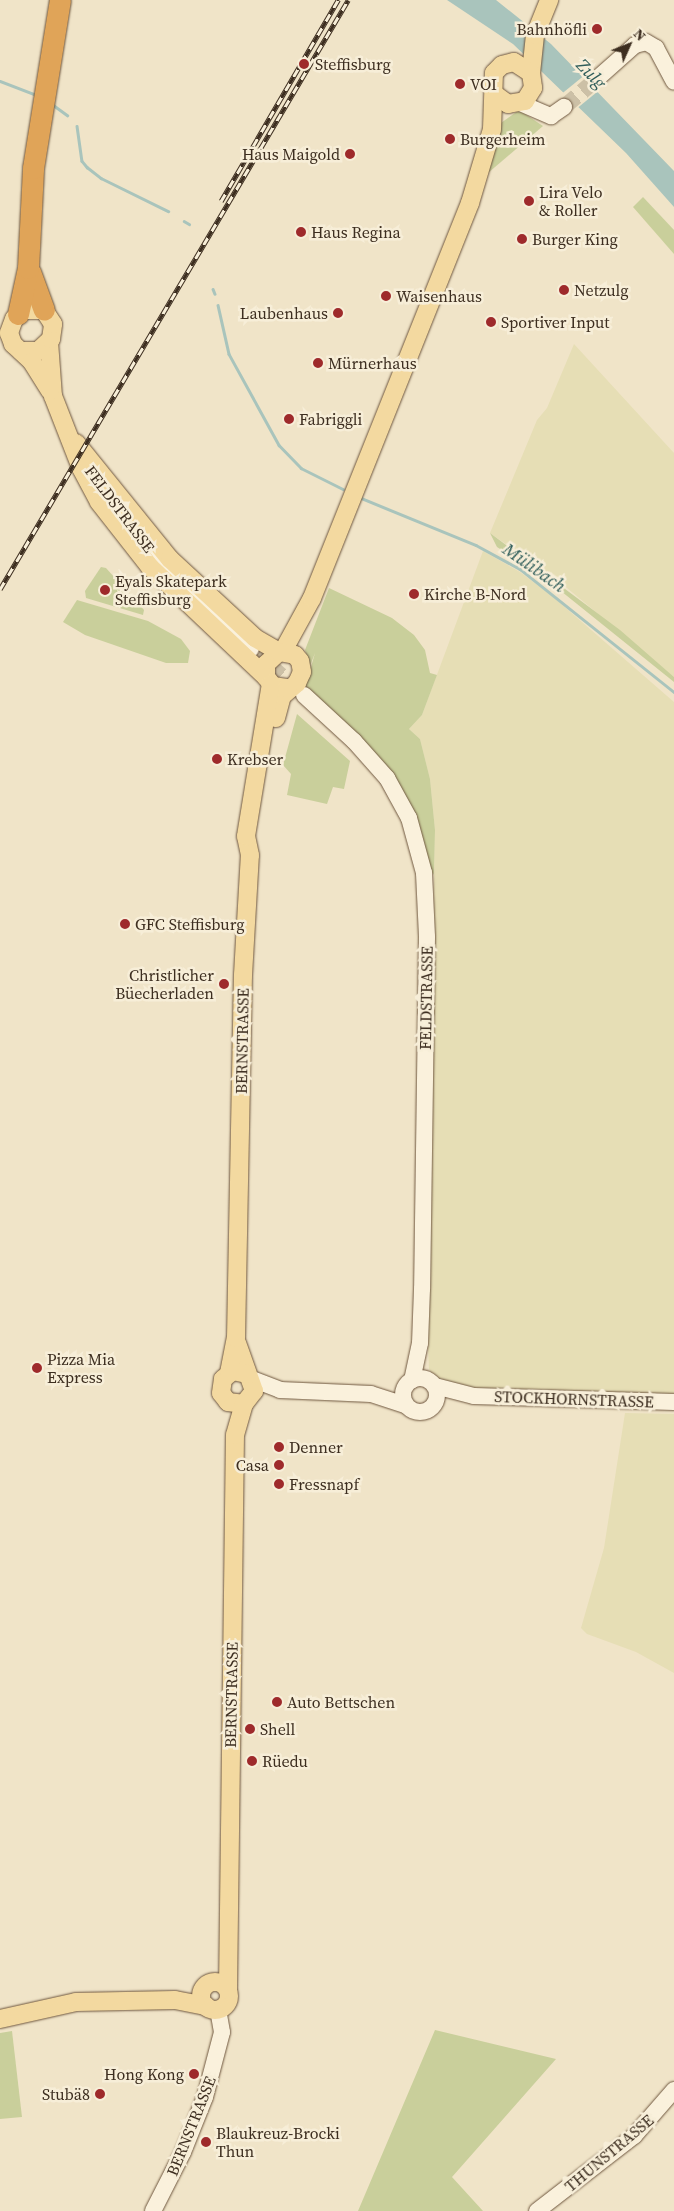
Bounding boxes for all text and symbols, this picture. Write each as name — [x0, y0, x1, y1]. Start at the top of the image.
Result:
place label: Bahnhöfli — [517, 19, 587, 39]
north arrow — [604, 20, 654, 70]
marker: Bahnhöfli — [591, 23, 603, 35]
text: N — [629, 24, 651, 45]
place label: Steffisburg — [315, 54, 391, 74]
water label: Zulg — [572, 54, 610, 94]
marker: Steffisburg — [297, 57, 311, 71]
place label: VOI — [470, 74, 497, 94]
marker: VOI — [454, 78, 466, 90]
place label: Burgerheim — [460, 129, 546, 149]
marker: Burgerheim — [444, 133, 456, 145]
place label: Haus Maigold — [242, 144, 340, 164]
marker: Haus Maigold — [344, 148, 356, 160]
place label: Lira Velo & Roller — [539, 182, 603, 220]
marker: Lira Velo & Roller — [523, 195, 535, 207]
place label: Haus Regina — [311, 222, 401, 242]
marker: Haus Regina — [295, 226, 307, 238]
place label: Burger King — [532, 229, 618, 249]
marker: Burger King — [516, 233, 528, 245]
place label: Netzulg — [574, 280, 628, 300]
marker: Netzulg — [558, 284, 570, 296]
place label: Waisenhaus — [396, 286, 482, 306]
marker: Waisenhaus — [380, 290, 392, 302]
place label: Laubenhaus — [240, 303, 328, 323]
marker: Laubenhaus — [332, 307, 344, 319]
place label: Sportiver Input — [501, 312, 609, 332]
marker: Sportiver Input — [485, 316, 497, 328]
place label: Mürnerhaus — [328, 353, 417, 373]
marker: Mürnerhaus — [312, 357, 324, 369]
place label: Fabriggli — [299, 409, 362, 429]
marker: Fabriggli — [283, 413, 295, 425]
street label: FELDSTRASSE — [81, 462, 159, 556]
water label: Mülibach — [499, 539, 569, 597]
place label: Eyals Skatepark Steffisburg — [115, 571, 227, 609]
marker: Eyals Skatepark Steffisburg — [99, 584, 111, 596]
place label: Kirche B-Nord — [424, 584, 526, 604]
marker: Kirche B-Nord — [408, 588, 420, 600]
place label: Krebser — [227, 749, 283, 769]
marker: Krebser — [211, 753, 223, 765]
place label: GFC Steffisburg — [135, 914, 245, 934]
marker: GFC Steffisburg — [119, 918, 131, 930]
street label: FELDSTRASSE — [415, 946, 437, 1050]
place label: Christlicher Büecherladen — [115, 965, 214, 1003]
marker: Christlicher Büecherladen — [218, 978, 230, 990]
street label: BERNSTRASSE — [231, 988, 253, 1094]
place label: Pizza Mia Express — [47, 1349, 115, 1387]
marker: Pizza Mia Express — [31, 1362, 43, 1374]
street label: STOCKHORNSTRASSE — [494, 1387, 654, 1411]
place label: Denner — [289, 1437, 343, 1457]
marker: Denner — [273, 1441, 285, 1453]
place label: Casa — [236, 1455, 269, 1475]
marker: Casa — [273, 1459, 285, 1471]
place label: Fressnapf — [289, 1474, 359, 1494]
marker: Fressnapf — [273, 1478, 285, 1490]
street label: BERNSTRASSE — [220, 1642, 242, 1748]
place label: Auto Bettschen — [287, 1692, 395, 1712]
marker: Auto Bettschen — [271, 1696, 283, 1708]
place label: Shell — [260, 1719, 295, 1739]
marker: Shell — [244, 1723, 256, 1735]
place label: Rüedu — [262, 1751, 308, 1771]
marker: Rüedu — [246, 1755, 258, 1767]
place label: Hong Kong — [104, 2064, 184, 2084]
marker: Hong Kong — [188, 2068, 200, 2080]
street label: BERNSTRASSE — [162, 2073, 220, 2179]
place label: Stubä8 — [42, 2084, 90, 2104]
marker: Stubä8 — [94, 2088, 106, 2100]
street label: THUNSTRASSE — [561, 2110, 657, 2196]
place label: Blaukreuz-Brocki Thun — [216, 2123, 340, 2161]
marker: Blaukreuz-Brocki Thun — [200, 2136, 212, 2148]

